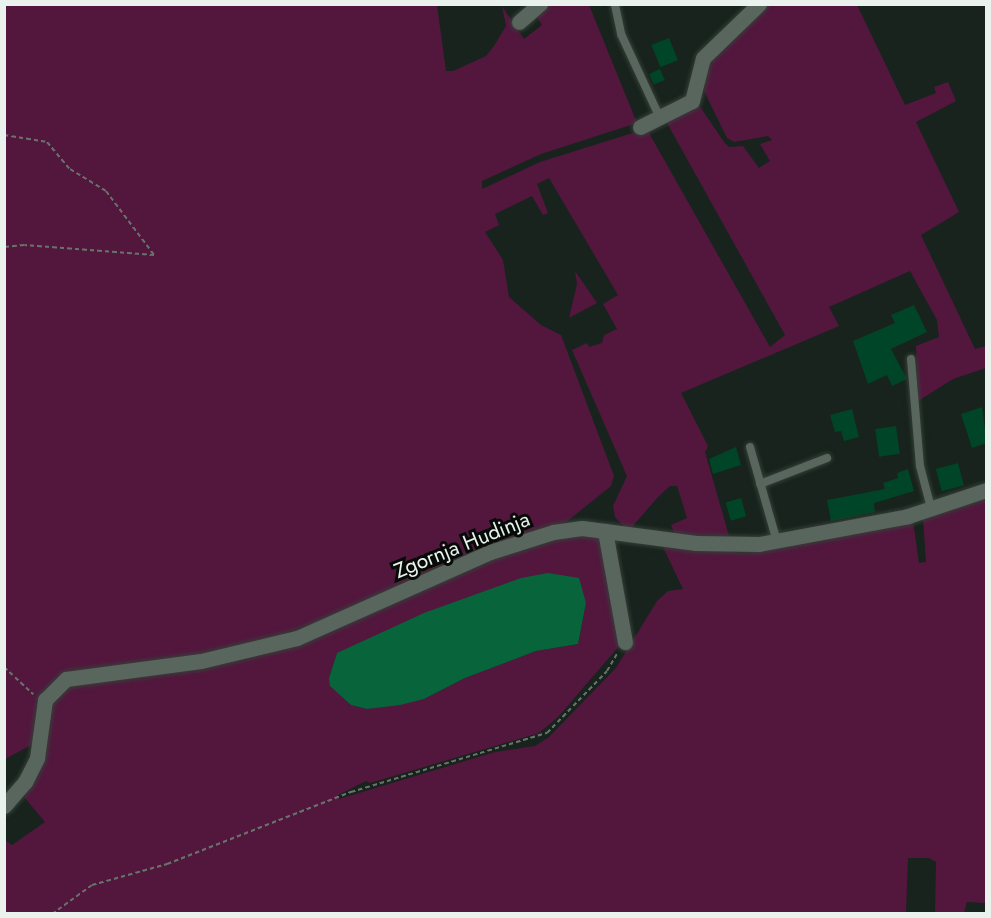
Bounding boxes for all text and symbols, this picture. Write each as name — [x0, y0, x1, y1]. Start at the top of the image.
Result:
street label: Zgornja Hudinja — [391, 506, 533, 584]

